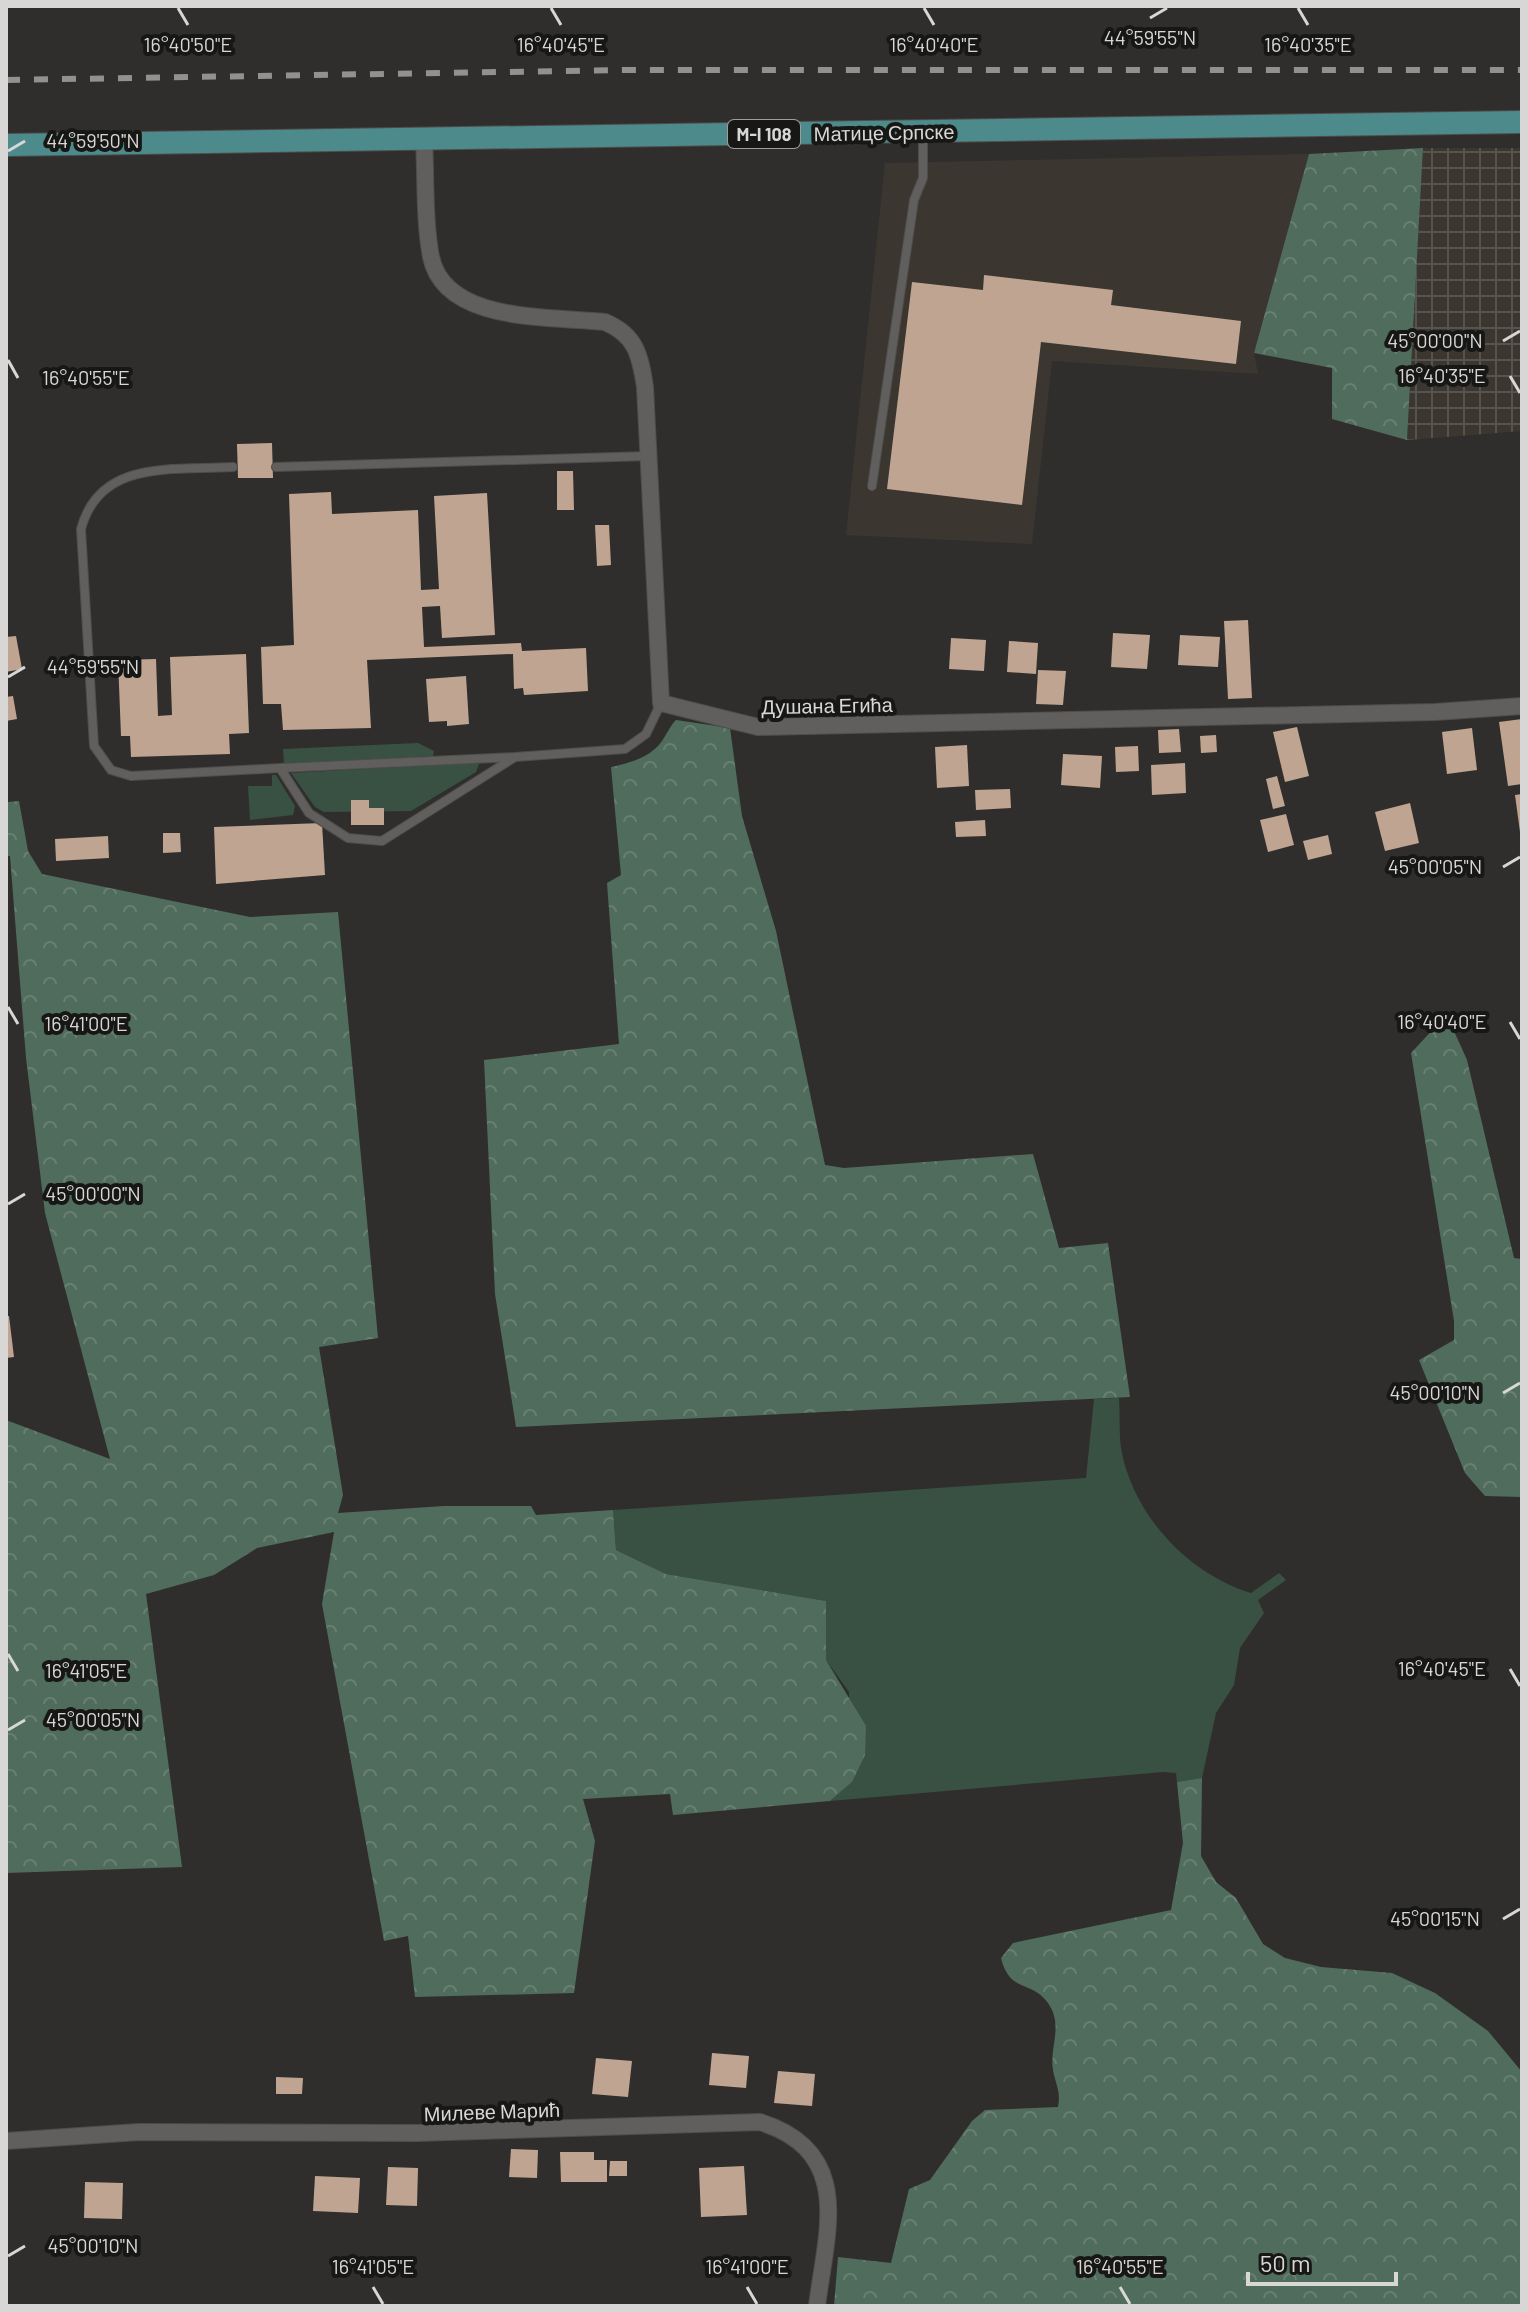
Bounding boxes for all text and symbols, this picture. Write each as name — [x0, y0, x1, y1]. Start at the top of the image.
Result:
text: 44°59'55"N — [1104, 25, 1196, 49]
text: 16°40'50"E — [144, 32, 232, 56]
text: 16°40'45"E — [517, 32, 605, 56]
text: 16°40'40"E — [889, 32, 979, 56]
text: 16°40'35"E — [1264, 32, 1352, 56]
street label: Матице Српске — [813, 119, 955, 145]
road number: M-I 108 — [728, 120, 800, 148]
text: 44°59'50"N — [46, 128, 140, 152]
text: 45°00'00"N — [1387, 328, 1483, 352]
text: 16°40'35"E — [1398, 363, 1486, 387]
text: 16°40'55"E — [42, 365, 130, 389]
text: 44°59'55"N — [47, 654, 139, 678]
street label: Душана Егића — [761, 692, 894, 718]
text: 45°00'05"N — [1388, 854, 1482, 878]
text: 16°40'40"E — [1397, 1009, 1487, 1033]
text: 16°41'00"E — [44, 1011, 128, 1035]
text: 45°00'00"N — [45, 1181, 141, 1205]
text: 45°00'10"N — [1389, 1380, 1481, 1404]
text: 16°40'45"E — [1398, 1656, 1486, 1680]
text: 16°41'05"E — [45, 1658, 127, 1682]
text: 45°00'05"N — [46, 1707, 140, 1731]
text: 45°00'15"N — [1390, 1906, 1480, 1930]
street label: Милеве Мaрић — [423, 2097, 561, 2125]
text: 45°00'10"N — [47, 2233, 139, 2257]
scale bar — [1248, 2236, 1396, 2286]
text: 50 m — [1260, 2248, 1311, 2277]
text: 16°41'05"E — [332, 2254, 414, 2278]
text: 16°41'00"E — [705, 2254, 789, 2278]
text: 16°40'55"E — [1076, 2254, 1164, 2278]

